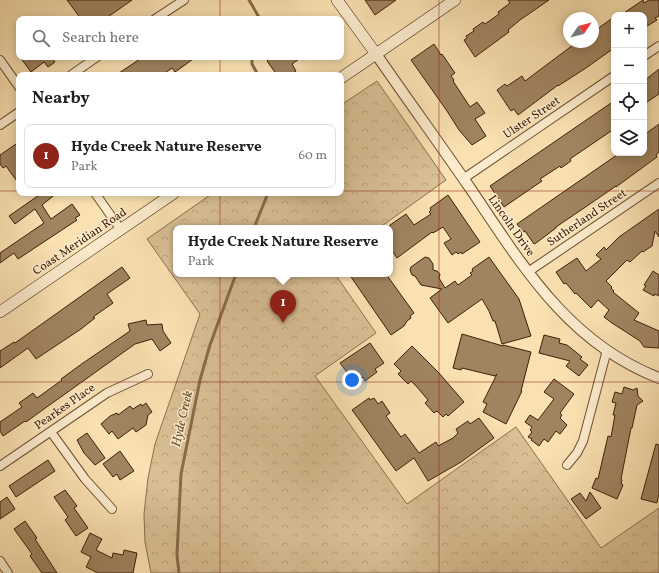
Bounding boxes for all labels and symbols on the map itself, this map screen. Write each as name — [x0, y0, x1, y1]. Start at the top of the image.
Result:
north arrow — [563, 12, 599, 48]
street label: Ulster Street — [500, 93, 564, 143]
street label: Sutherland Street — [544, 185, 630, 251]
street label: Lincoln Drive — [484, 192, 538, 260]
street label: Coast Meridian Road — [30, 204, 130, 279]
pin: 1 — [270, 290, 296, 323]
your location — [342, 370, 362, 390]
street label: Pearkes Place — [31, 380, 99, 434]
water label: Hyde Creek — [168, 389, 198, 449]

